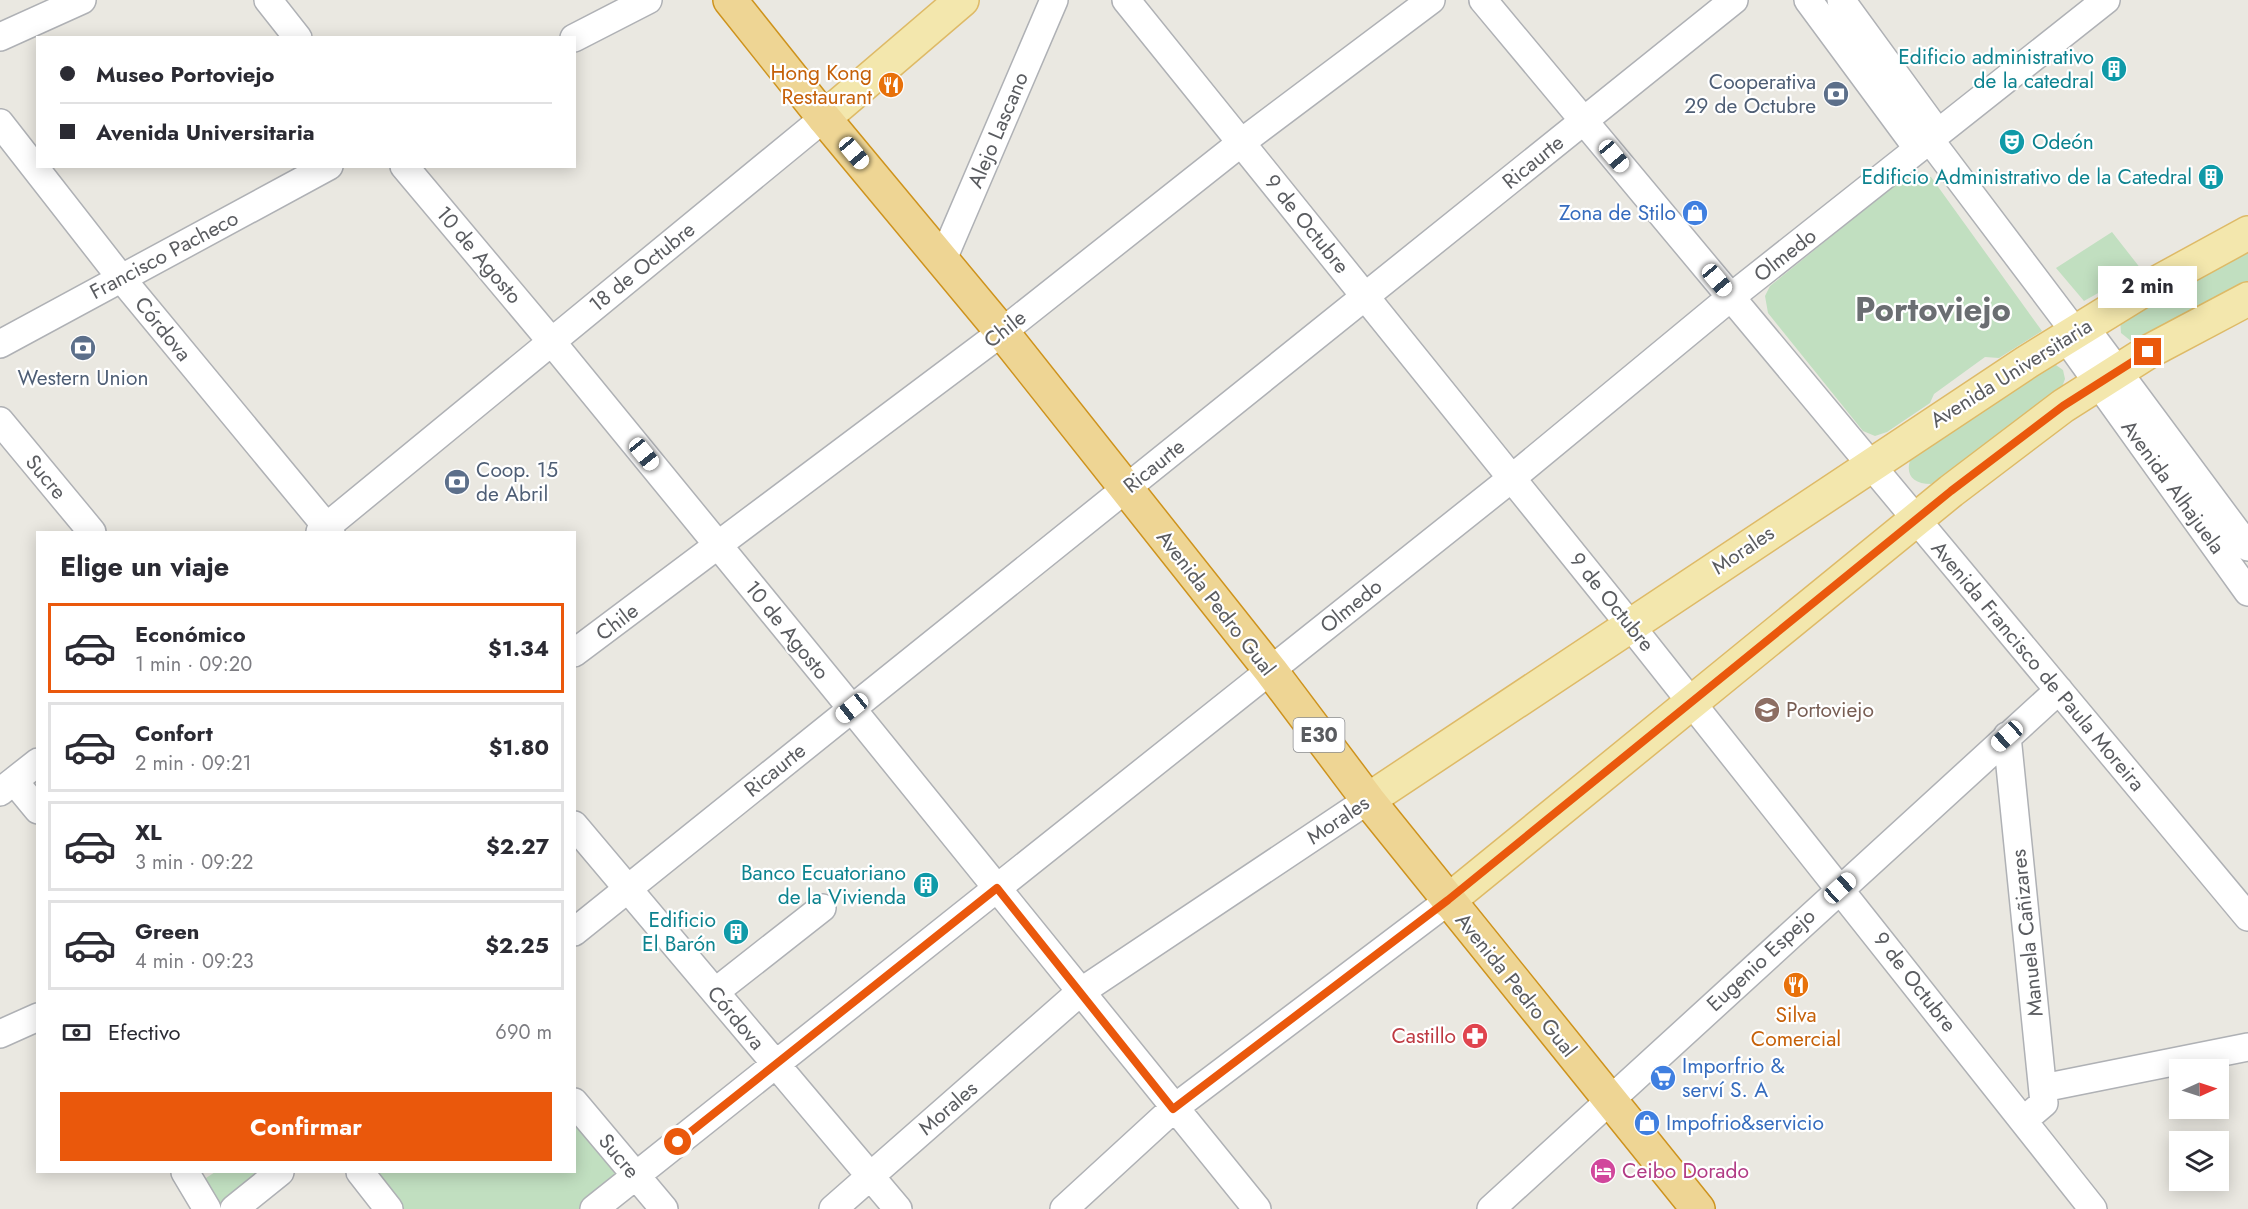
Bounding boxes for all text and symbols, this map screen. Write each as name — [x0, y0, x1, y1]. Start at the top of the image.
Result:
place label: Edificio administrativo de la catedral — [1898, 42, 2094, 96]
building icon: Edificio administrativo de la catedral — [2099, 54, 2129, 84]
text: Museo Portoviejo — [96, 58, 274, 90]
place label: Hong Kong Restaurant — [771, 58, 872, 112]
street label: Alejo Lascano — [960, 67, 1036, 193]
place label: Cooperativa 29 de Octubre — [1684, 67, 1816, 121]
restaurant icon: Hong Kong Restaurant — [876, 70, 906, 100]
bank icon: Cooperativa 29 de Octubre — [1821, 79, 1851, 109]
text: Avenida Universitaria — [96, 116, 315, 148]
theatre icon: Odeón — [1997, 127, 2027, 157]
place label: Odeón — [2032, 127, 2094, 157]
street label: Ricaurte — [1496, 128, 1570, 196]
car — [836, 133, 872, 173]
car — [1596, 136, 1632, 176]
place label: Edificio Administrativo de la Catedral — [1861, 162, 2192, 192]
building icon: Edificio Administrativo de la Catedral — [2196, 162, 2226, 192]
street label: 9 de Octubre — [1258, 168, 1356, 280]
place label: Zona de Stilo — [1559, 198, 1676, 228]
shop icon: Zona de Stilo — [1680, 198, 1710, 228]
street label: 10 de Agosto — [429, 200, 529, 310]
street label: Francisco Pacheco — [84, 203, 244, 307]
street label: 18 de Octubre — [583, 215, 702, 319]
street label: Olmedo — [1747, 221, 1823, 289]
car — [1699, 260, 1735, 300]
callout: 2 min — [2098, 265, 2198, 307]
text: 2 min — [2121, 272, 2174, 301]
district label: Portoviejo — [1855, 286, 2011, 333]
street label: Córdova — [128, 290, 198, 368]
street label: Chile — [977, 303, 1033, 355]
street label: Avenida Universitaria — [1924, 311, 2098, 435]
bank icon: Western Union — [68, 333, 98, 363]
route end — [2134, 338, 2161, 365]
place label: Western Union — [18, 363, 148, 393]
street label: Avenida Alhajuela — [2114, 414, 2232, 560]
street label: Ricaurte — [1117, 432, 1191, 500]
car — [626, 434, 662, 474]
street label: Sucre — [18, 448, 74, 506]
place label: Coop. 15 de Abril — [476, 455, 558, 509]
bank icon: Coop. 15 de Abril — [442, 467, 472, 497]
street label: Morales — [1706, 518, 1780, 582]
street label: Avenida Pedro Gual — [1149, 524, 1283, 682]
street label: Avenida Francisco de Paula Moreira — [1924, 534, 2152, 798]
street label: 9 de Octubre — [1563, 546, 1661, 658]
text: Elige un viaje — [60, 547, 229, 586]
street label: Olmedo — [1314, 572, 1388, 640]
street label: 10 de Agosto — [738, 574, 836, 686]
street label: Chile — [589, 596, 645, 648]
text: Económico — [135, 618, 246, 650]
icon: car — [63, 621, 117, 675]
text: $1.34 — [488, 632, 549, 664]
text: 1 min · 09:20 — [135, 650, 252, 679]
car — [832, 690, 872, 726]
school or university icon: Portoviejo — [1752, 695, 1782, 725]
place label: Portoviejo — [1786, 695, 1874, 725]
text: Confort — [135, 717, 213, 749]
car — [1988, 717, 2026, 755]
road number: E30 — [1294, 718, 1344, 752]
icon: car — [63, 720, 117, 774]
text: $1.80 — [489, 731, 549, 763]
street label: Ricaurte — [738, 736, 812, 804]
text: 2 min · 09:21 — [135, 749, 252, 778]
street label: Morales — [1301, 788, 1375, 852]
text: XL — [135, 816, 162, 848]
icon: car — [63, 819, 117, 873]
text: $2.27 — [486, 830, 549, 862]
text: 3 min · 09:22 — [135, 848, 254, 877]
street label: Manuela Cañizares — [2003, 848, 2051, 1018]
place label: Banco Ecuatoriano de la Vivienda — [741, 858, 906, 912]
car — [1821, 869, 1859, 907]
building icon: Banco Ecuatoriano de la Vivienda — [911, 870, 941, 900]
street label: Eugenio Espejo — [1700, 902, 1822, 1018]
place label: Edificio El Barón — [642, 905, 716, 959]
street label: Avenida Pedro Gual — [1448, 906, 1584, 1064]
text: Green — [135, 915, 199, 947]
building icon: Edificio El Barón — [721, 917, 751, 947]
icon: car — [63, 918, 117, 972]
street label: 9 de Octubre — [1866, 926, 1964, 1039]
text: $2.25 — [485, 929, 549, 961]
text: 4 min · 09:23 — [135, 947, 254, 976]
restaurant icon: Silva Comercial — [1781, 970, 1811, 1000]
street label: Córdova — [700, 979, 772, 1057]
place label: Silva Comercial — [1751, 1000, 1841, 1054]
icon: cash — [60, 1016, 93, 1049]
text: Efectivo — [108, 1016, 181, 1048]
text: 690 m — [495, 1018, 552, 1047]
place label: Castillo — [1391, 1021, 1456, 1051]
pharmacy icon: Castillo — [1460, 1021, 1490, 1051]
place label: Imporfrio & serví S. A — [1682, 1051, 1785, 1105]
north arrow — [2169, 1059, 2229, 1119]
map controls — [2169, 1059, 2229, 1191]
supermarket icon: Imporfrio & serví S. A — [1648, 1063, 1678, 1093]
street label: Morales — [912, 1074, 984, 1142]
button: Confirmar — [60, 1092, 552, 1161]
shop icon: Impofrio&servicio — [1632, 1108, 1662, 1138]
place label: Impofrio&servicio — [1666, 1108, 1824, 1138]
street label: Sucre — [591, 1127, 647, 1185]
route start — [664, 1128, 691, 1155]
button: layers — [2169, 1131, 2229, 1191]
hotel icon: Ceibo Dorado — [1588, 1156, 1618, 1186]
place label: Ceibo Dorado — [1622, 1156, 1749, 1186]

